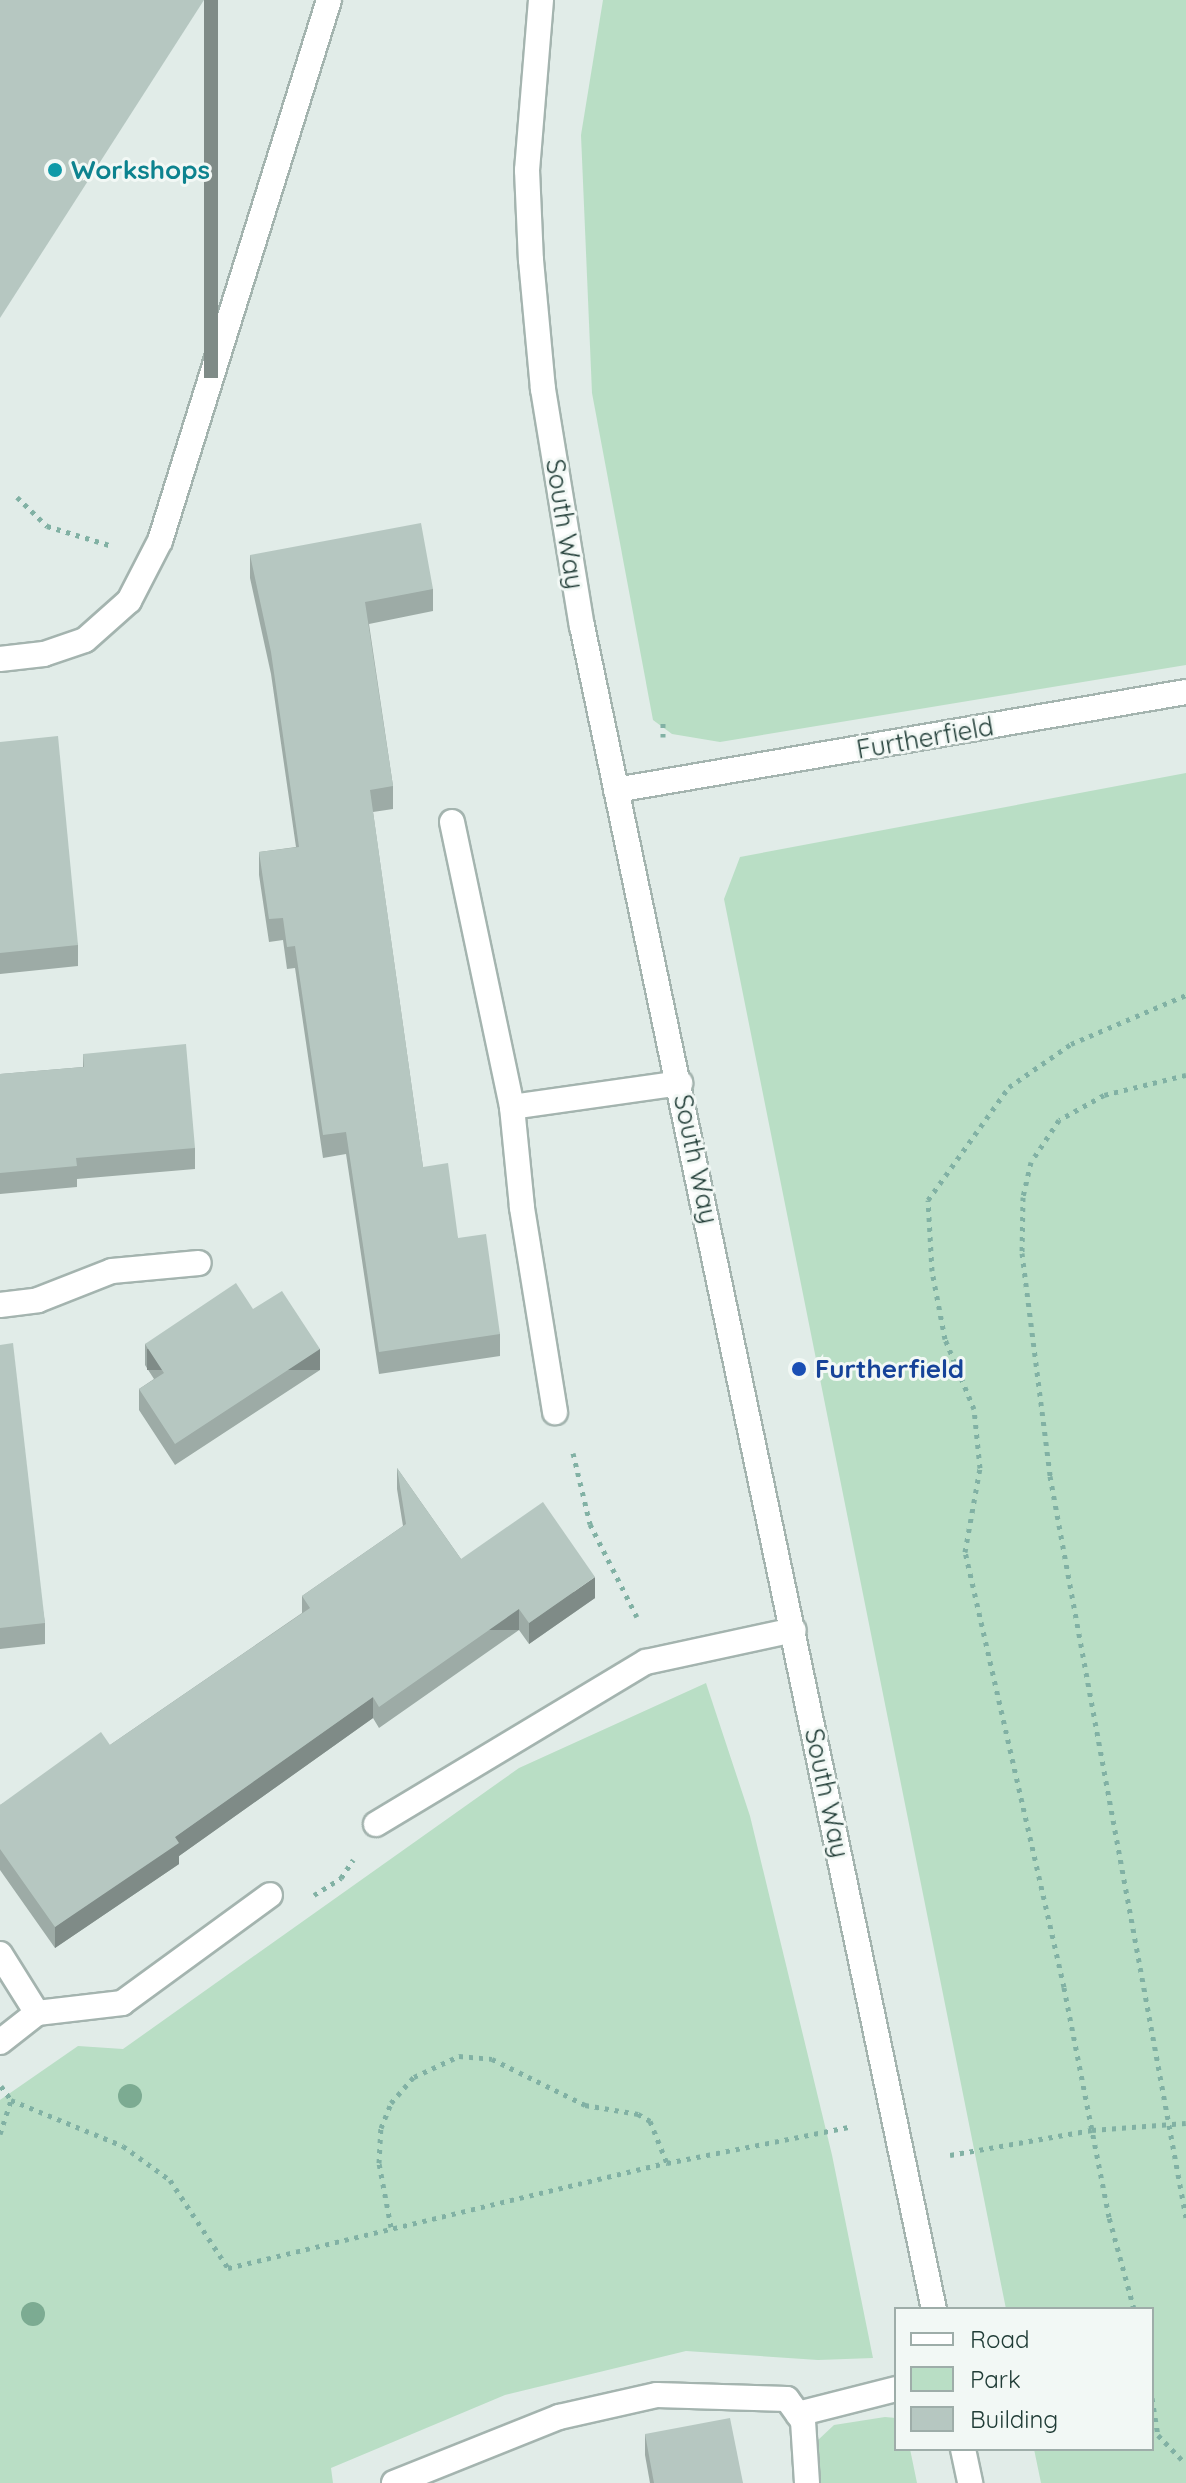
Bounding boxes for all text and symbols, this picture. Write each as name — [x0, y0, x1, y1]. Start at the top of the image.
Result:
place label: Workshops — [71, 154, 210, 186]
marker: Workshops — [46, 161, 64, 179]
street label: South Way — [539, 457, 591, 591]
street label: Furtherfield — [854, 711, 996, 765]
street label: South Way — [667, 1092, 725, 1226]
place label: Furtherfield — [815, 1353, 964, 1385]
marker: Furtherfield — [790, 1360, 808, 1378]
street label: South Way — [798, 1726, 856, 1860]
legend — [894, 2307, 1154, 2451]
text: Road — [970, 2324, 1030, 2354]
text: Park — [970, 2364, 1021, 2394]
text: Building — [970, 2404, 1058, 2434]

